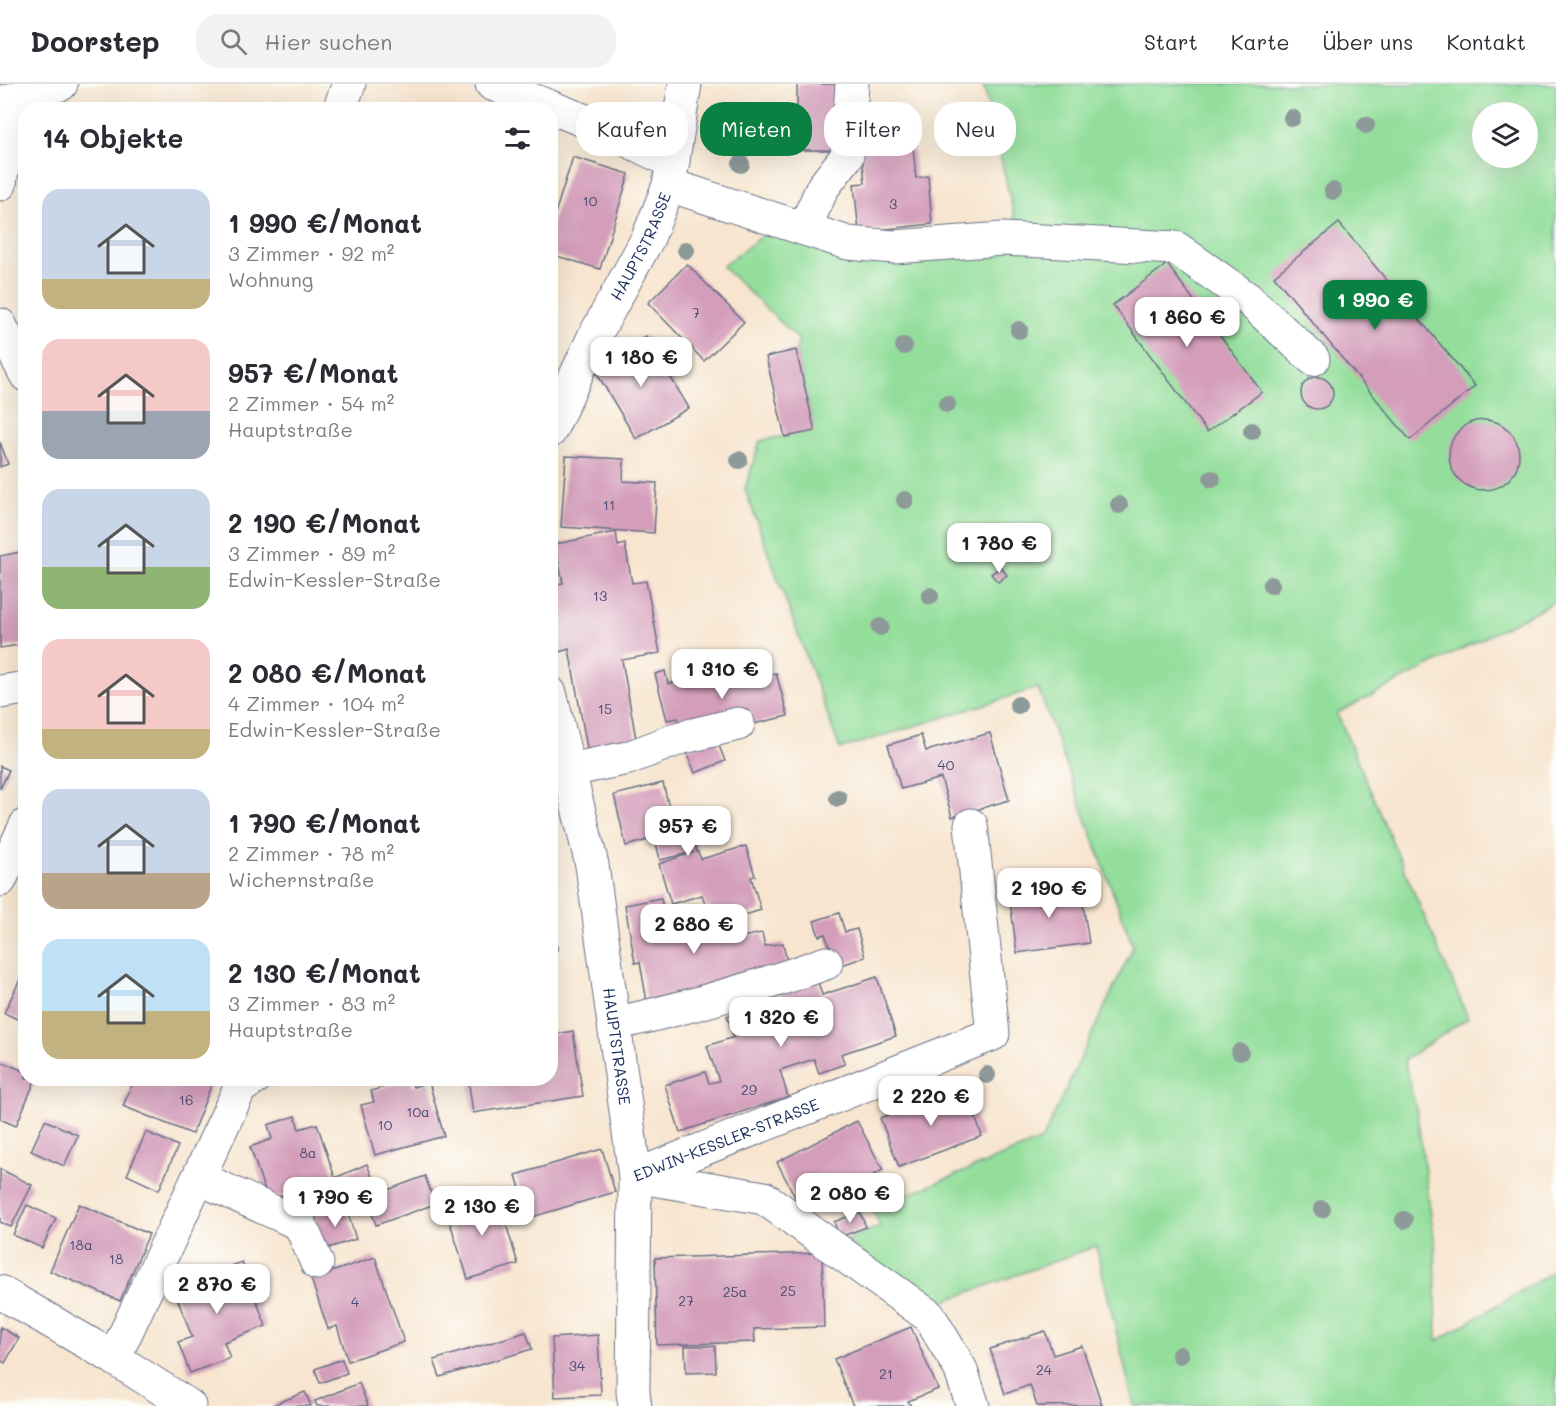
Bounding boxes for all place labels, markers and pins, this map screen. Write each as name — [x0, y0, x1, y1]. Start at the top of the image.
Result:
pin: 1 990 € — [1320, 280, 1430, 331]
pin: 1 860 € — [1132, 297, 1242, 348]
pin: 1 180 € — [586, 337, 696, 388]
pin: 1 780 € — [944, 523, 1054, 574]
pin: 1 310 € — [667, 649, 777, 700]
pin: 957 € — [646, 806, 730, 857]
pin: 2 190 € — [994, 868, 1104, 919]
pin: 2 680 € — [639, 904, 749, 955]
pin: 1 320 € — [726, 997, 836, 1048]
pin: 2 220 € — [876, 1076, 986, 1127]
pin: 2 080 € — [795, 1173, 905, 1224]
pin: 1 790 € — [280, 1177, 390, 1228]
pin: 2 130 € — [427, 1186, 537, 1237]
pin: 2 870 € — [162, 1264, 272, 1315]

